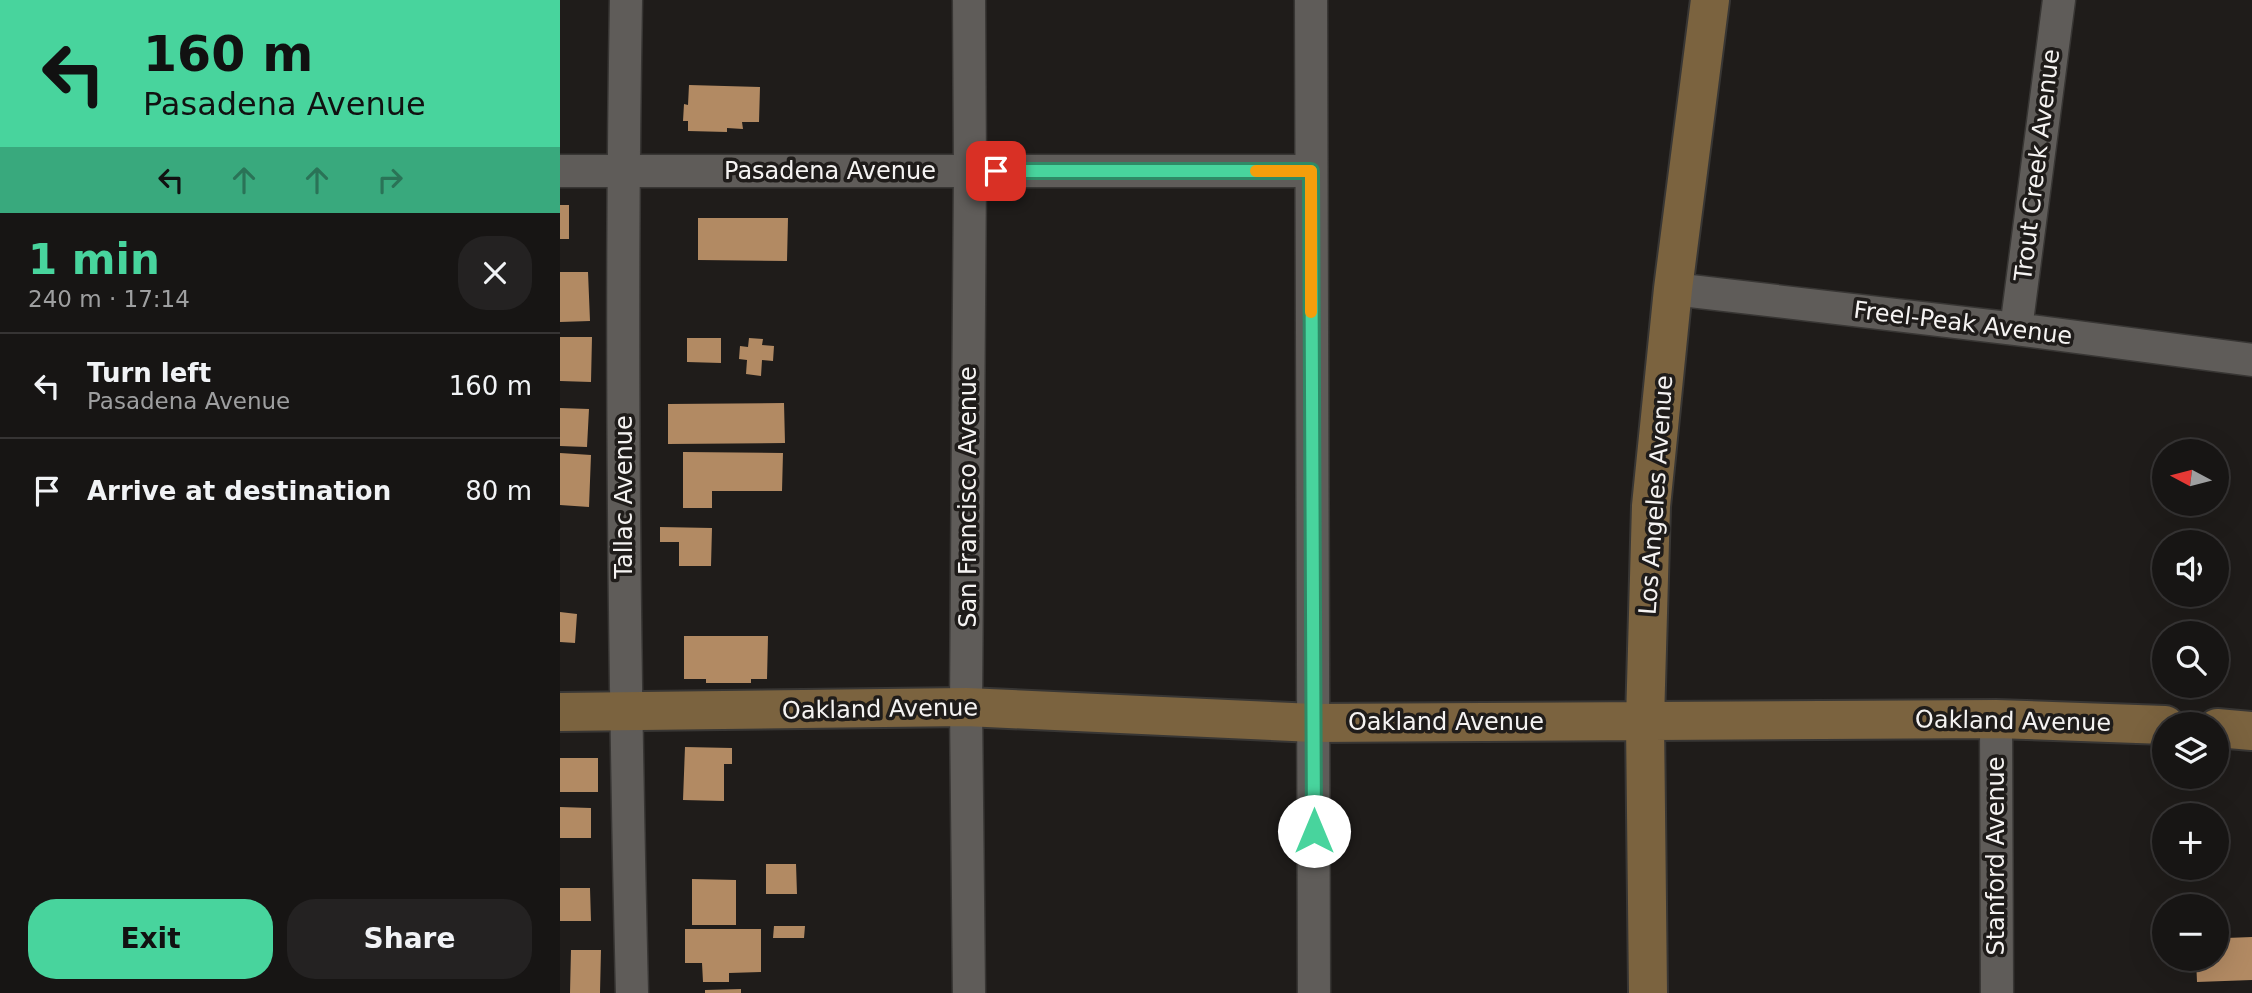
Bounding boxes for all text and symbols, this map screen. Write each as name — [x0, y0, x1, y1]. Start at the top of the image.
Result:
text: 160 m — [143, 26, 313, 83]
icon: left — [28, 28, 119, 119]
street label: Trout Creek Avenue — [2009, 47, 2065, 284]
text: Pasadena Avenue — [143, 85, 426, 123]
pin — [966, 141, 1026, 201]
icon: arrive — [977, 152, 1015, 190]
street label: Pasadena Avenue — [724, 157, 936, 185]
icon: left — [152, 161, 190, 199]
icon: ahead — [225, 161, 263, 199]
icon: ahead — [298, 161, 336, 199]
icon: right — [371, 161, 409, 199]
text: 1 min — [28, 235, 160, 284]
button: close — [458, 236, 532, 310]
text: 240 m · 17:14 — [28, 286, 190, 312]
street label: Freel-Peak Avenue — [1852, 296, 2074, 350]
text: Turn left — [87, 358, 211, 388]
street label: San Francisco Avenue — [954, 366, 982, 628]
icon: left — [28, 367, 66, 405]
text: 160 m — [449, 371, 532, 401]
street label: Los Angeles Avenue — [1634, 374, 1678, 616]
text: Pasadena Avenue — [87, 388, 290, 414]
street label: Tallac Avenue — [610, 415, 638, 580]
north arrow — [2152, 439, 2230, 516]
map controls — [2152, 439, 2229, 971]
icon: arrive — [28, 472, 66, 510]
text: Arrive at destination — [87, 476, 391, 506]
text: 80 m — [465, 476, 532, 506]
button: sound — [2152, 530, 2229, 607]
button: search — [2152, 621, 2229, 698]
street label: Oakland Avenue — [782, 693, 978, 725]
street label: Oakland Avenue — [1915, 705, 2111, 737]
street label: Oakland Avenue — [1348, 708, 1544, 736]
button: layers — [2152, 712, 2229, 789]
street label: Stanford Avenue — [1982, 756, 2010, 956]
position arrow — [1277, 794, 1351, 868]
button: + — [2152, 803, 2229, 880]
button: − — [2152, 894, 2229, 971]
button: Exit — [28, 899, 273, 979]
button: Share — [287, 899, 532, 979]

